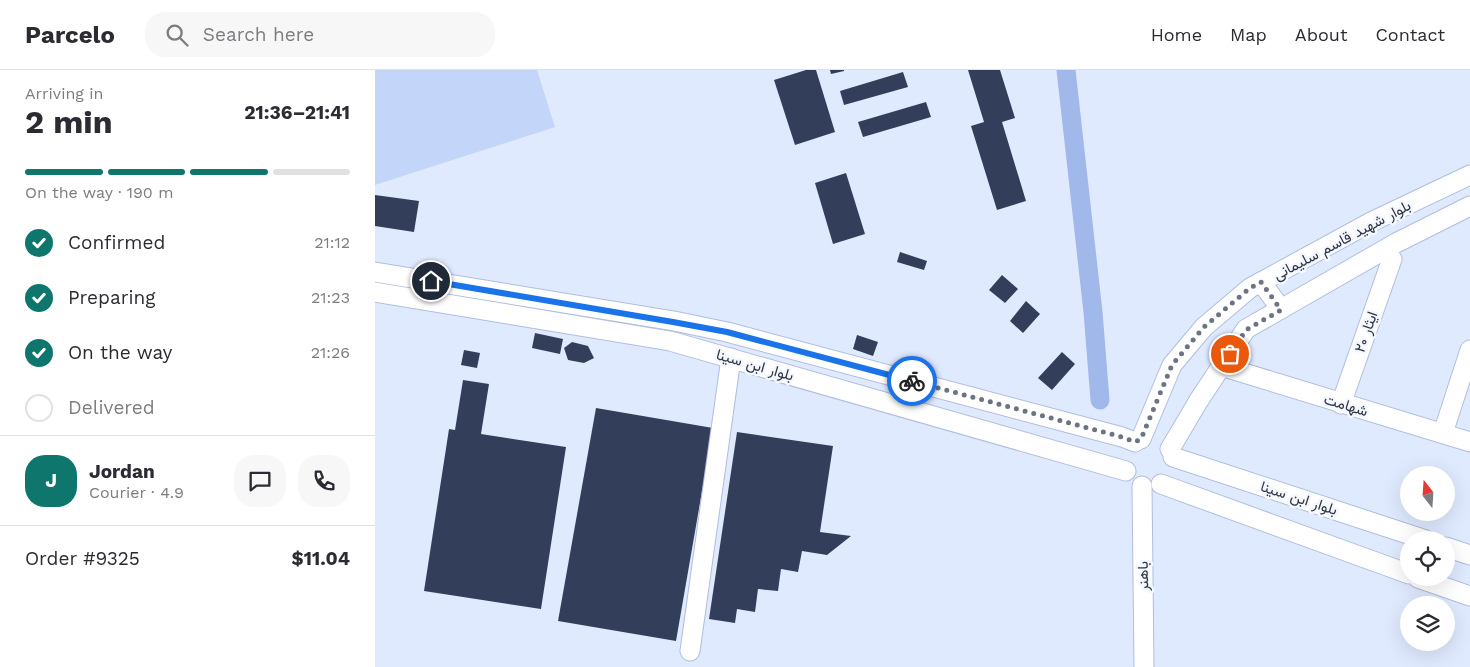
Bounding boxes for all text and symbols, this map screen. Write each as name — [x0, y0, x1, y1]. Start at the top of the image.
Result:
search box — [145, 12, 495, 57]
text: Parcelo — [25, 21, 115, 49]
icon: search — [163, 21, 191, 49]
text: Search here — [203, 23, 314, 46]
text: Home — [1151, 24, 1202, 45]
text: Map — [1230, 24, 1267, 45]
text: About — [1295, 24, 1347, 45]
text: Contact — [1375, 24, 1445, 45]
text: Arriving in — [25, 84, 103, 103]
text: 21:36–21:41 — [244, 101, 350, 124]
text: 2 min — [25, 103, 113, 141]
text: On the way · 190 m — [25, 183, 174, 202]
street label: بلوار شهید قاسم سلیمانی — [1270, 196, 1414, 285]
icon: check — [25, 229, 53, 257]
text: Confirmed — [68, 231, 165, 254]
text: 21:12 — [314, 233, 350, 252]
pin — [410, 260, 452, 302]
icon: home — [417, 267, 445, 295]
icon: check — [25, 284, 53, 312]
text: Preparing — [68, 286, 155, 309]
text: 21:23 — [311, 288, 350, 307]
street label: ایثار ۲۰ — [1351, 309, 1381, 355]
pin — [1209, 333, 1251, 375]
icon: check — [25, 339, 53, 367]
icon: bag — [1216, 340, 1244, 368]
text: On the way — [68, 341, 172, 364]
text: 21:26 — [311, 343, 350, 362]
street label: بلوار ابن سینا — [714, 345, 796, 386]
courier — [887, 356, 937, 406]
icon: bike — [898, 367, 926, 395]
street label: شهامت — [1322, 390, 1370, 420]
text: Delivered — [68, 396, 155, 419]
button: chat — [234, 455, 286, 507]
button: phone — [298, 455, 350, 507]
text: Jordan — [89, 460, 155, 483]
north arrow — [1400, 466, 1455, 521]
map controls — [1400, 466, 1455, 651]
text: J — [45, 469, 57, 492]
street label: بلوار ابن سینا — [1258, 477, 1340, 520]
text: Courier · 4.9 — [89, 483, 184, 502]
button: locate — [1400, 531, 1455, 586]
text: Order #9325 — [25, 547, 140, 570]
text: $11.04 — [292, 547, 350, 570]
street label: باهنر — [1134, 561, 1152, 592]
button: layers — [1400, 596, 1455, 651]

